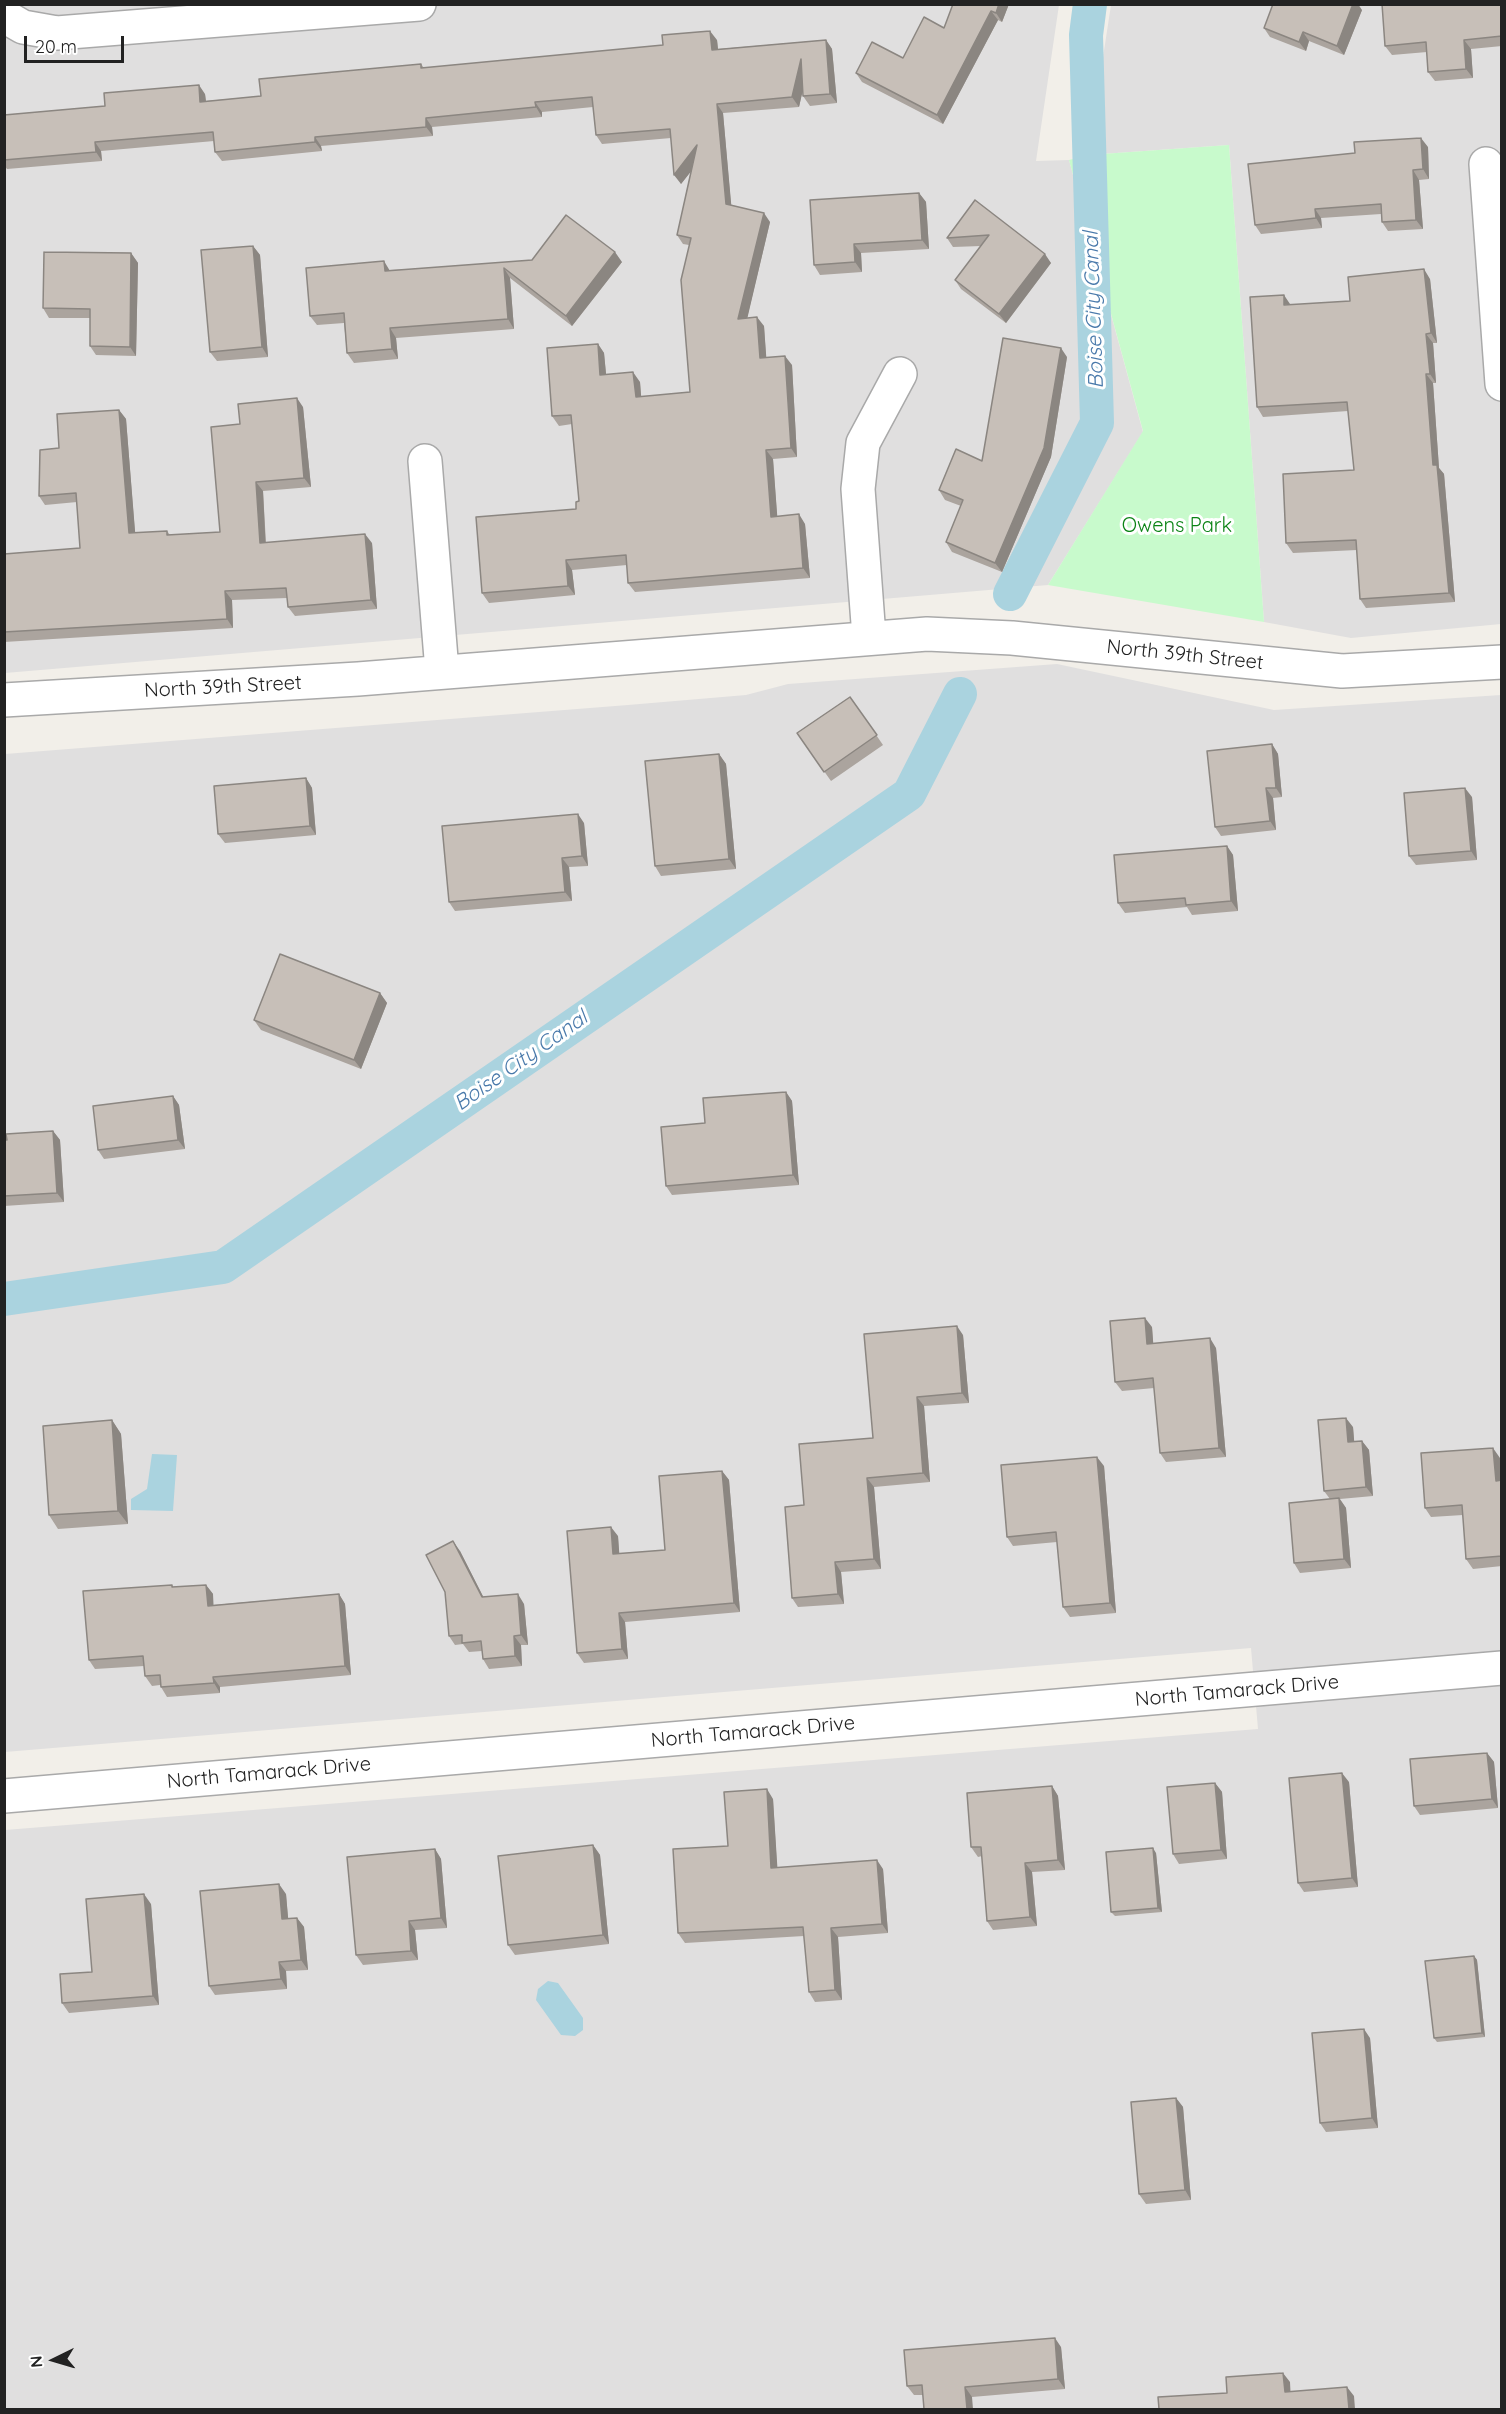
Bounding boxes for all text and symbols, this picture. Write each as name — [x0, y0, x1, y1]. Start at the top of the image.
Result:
scale bar — [27, 24, 128, 62]
text: 20 m — [35, 35, 77, 58]
water label: Boise City Canal — [1079, 231, 1109, 389]
park label: Owens Park — [1122, 514, 1232, 538]
street label: North 39th Street — [1105, 635, 1265, 675]
street label: North 39th Street — [144, 671, 302, 703]
water label: Boise City Canal — [449, 1006, 593, 1116]
street label: North Tamarack Drive — [1134, 1670, 1340, 1712]
street label: North Tamarack Drive — [650, 1711, 856, 1753]
street label: North Tamarack Drive — [166, 1752, 372, 1794]
north arrow — [24, 2330, 84, 2390]
text: N — [26, 2355, 47, 2368]

